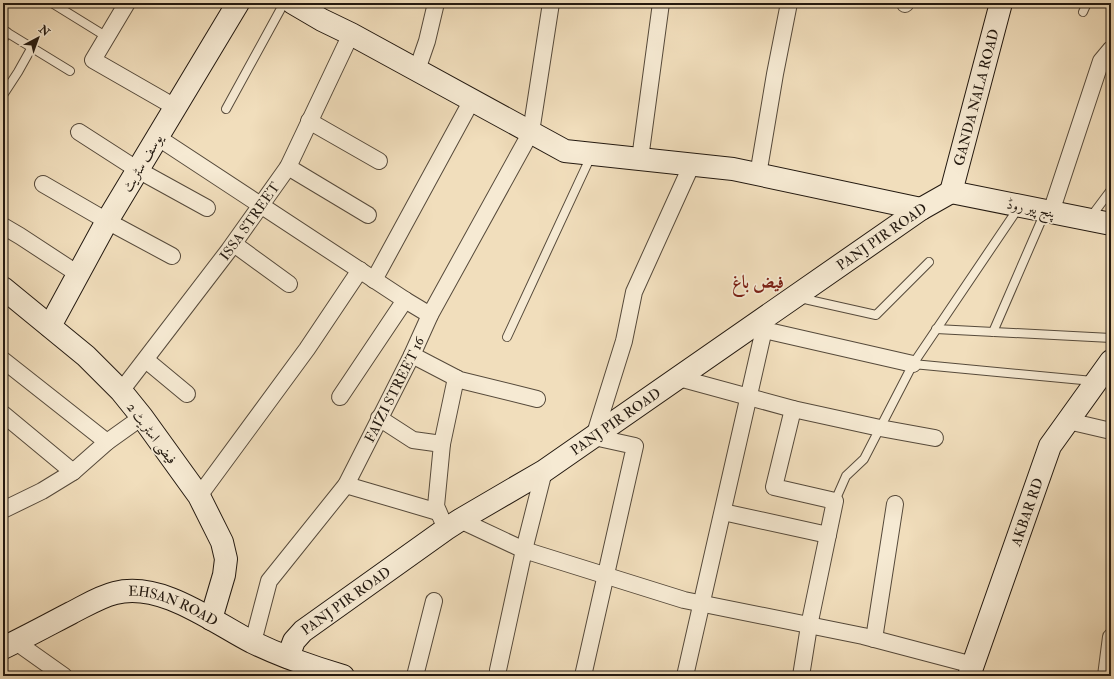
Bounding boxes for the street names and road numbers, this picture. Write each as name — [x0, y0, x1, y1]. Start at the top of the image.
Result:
street label: GANDA NALA ROAD — [950, 27, 1003, 168]
street label: یوسف سٹریٹ — [119, 130, 167, 195]
street label: ISSA STREET — [216, 179, 284, 264]
street label: پنج پیر روڈ — [1004, 195, 1057, 225]
street label: PANJ PIR ROAD — [833, 200, 930, 274]
street label: FAIZI STREET 16 — [361, 334, 428, 445]
street label: PANJ PIR ROAD — [567, 385, 664, 459]
street label: فیضی اسٹریٹ 2 — [122, 399, 180, 468]
street label: AKBAR RD — [1007, 476, 1047, 549]
street label: PANJ PIR ROAD — [298, 563, 394, 639]
street label: EHSAN ROAD — [128, 583, 221, 630]

